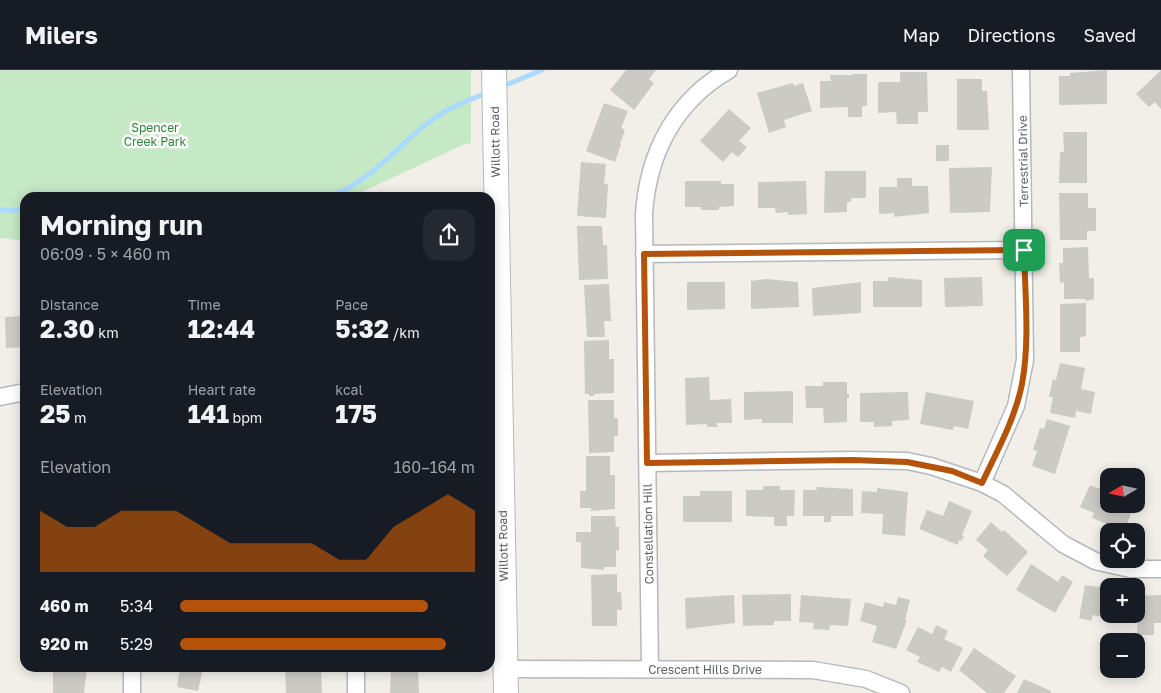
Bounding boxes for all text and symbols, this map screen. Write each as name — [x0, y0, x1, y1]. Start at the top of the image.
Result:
text: Milers — [25, 20, 98, 49]
text: Map — [903, 24, 939, 46]
text: Directions — [967, 24, 1055, 46]
text: Saved — [1083, 24, 1136, 46]
street label: Willott Road — [487, 106, 503, 178]
street label: Terrestrial Drive — [1015, 115, 1031, 207]
park label: Spencer Creek Park — [124, 120, 186, 149]
text: Morning run — [40, 208, 203, 241]
button: share — [423, 209, 475, 261]
pin — [1003, 229, 1045, 271]
icon: arrive — [1010, 236, 1038, 264]
text: 06:09 · 5 × 460 m — [40, 244, 170, 264]
text: Distance — [40, 296, 99, 313]
text: Time — [188, 296, 221, 313]
text: Pace — [335, 296, 368, 313]
text: 2.30 — [40, 313, 95, 344]
text: 12:44 — [188, 313, 255, 344]
text: 5:32 — [335, 313, 389, 344]
text: km — [95, 324, 119, 341]
text: /km — [389, 324, 420, 341]
text: Elevation — [40, 381, 102, 398]
text: Heart rate — [188, 381, 256, 398]
text: kcal — [335, 381, 363, 398]
text: 25 — [40, 398, 71, 429]
text: 141 — [188, 398, 229, 429]
text: 175 — [335, 398, 377, 429]
text: m — [71, 409, 86, 426]
text: bpm — [229, 409, 262, 426]
text: Elevation — [40, 457, 111, 477]
text: 160–164 m — [394, 457, 475, 477]
north arrow — [1100, 468, 1145, 512]
map controls — [1100, 468, 1145, 678]
street label: Constellation Hill — [640, 483, 656, 585]
street label: Willott Road — [495, 510, 511, 582]
button: locate — [1100, 523, 1145, 568]
button: + — [1100, 578, 1145, 623]
text: 460 m — [40, 596, 89, 616]
text: 5:34 — [120, 596, 153, 616]
button: − — [1100, 633, 1145, 678]
text: 920 m — [40, 634, 88, 654]
text: 5:29 — [120, 634, 153, 654]
street label: Crescent Hills Drive — [648, 662, 762, 677]

